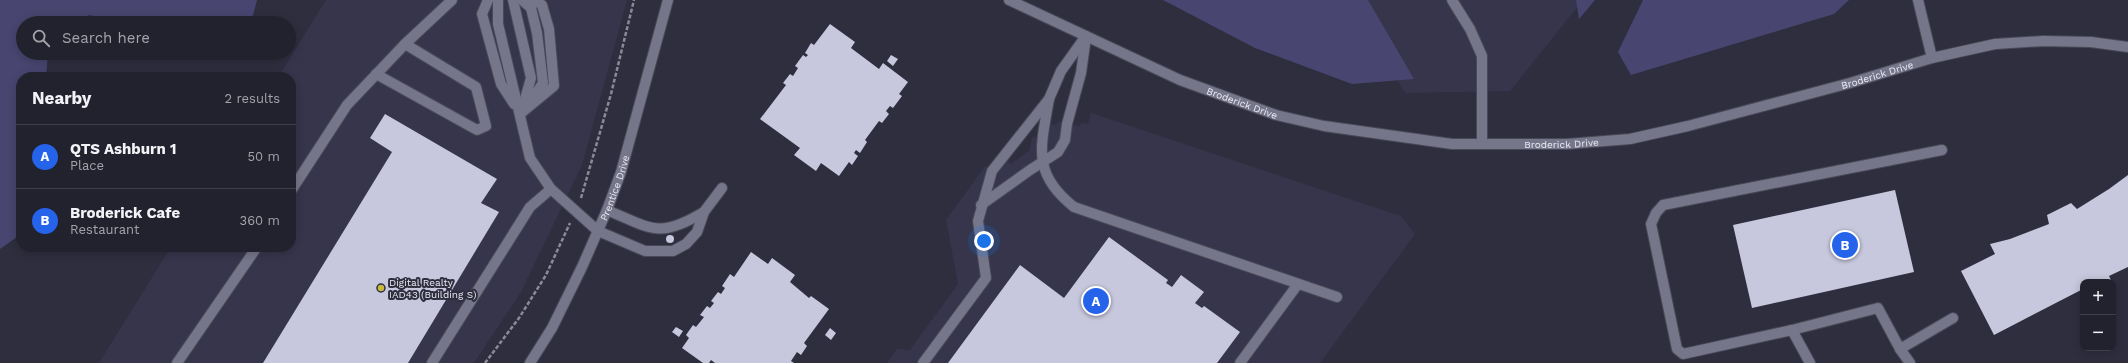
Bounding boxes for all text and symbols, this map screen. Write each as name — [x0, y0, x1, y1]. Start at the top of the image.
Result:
search box — [16, 16, 296, 60]
icon: search — [30, 27, 52, 49]
text: Search here — [62, 29, 150, 47]
street label: Broderick Drive — [1840, 59, 1915, 91]
street label: Broderick Drive — [1205, 85, 1279, 121]
text: Nearby — [32, 88, 91, 108]
text: 2 results — [225, 91, 280, 106]
street label: Broderick Drive — [1524, 136, 1599, 150]
text: QTS Ashburn 1 — [70, 140, 176, 158]
text: A — [41, 149, 49, 164]
text: 50 m — [248, 149, 280, 164]
street label: Prentice Drive — [598, 154, 631, 222]
text: Place — [70, 158, 104, 173]
text: Broderick Cafe — [70, 204, 180, 222]
text: B — [41, 213, 49, 228]
text: 360 m — [240, 213, 280, 228]
text: Restaurant — [70, 222, 140, 237]
pin: B — [1832, 230, 1858, 260]
your location — [974, 231, 994, 251]
place label: Digital Realty IAD43 (Building S) — [389, 277, 476, 300]
map controls — [2080, 279, 2116, 351]
button: + — [2080, 279, 2116, 315]
marker: Digital Realty IAD43 (Building S) — [376, 283, 386, 293]
pin: A — [1083, 286, 1109, 316]
button: − — [2080, 315, 2116, 351]

